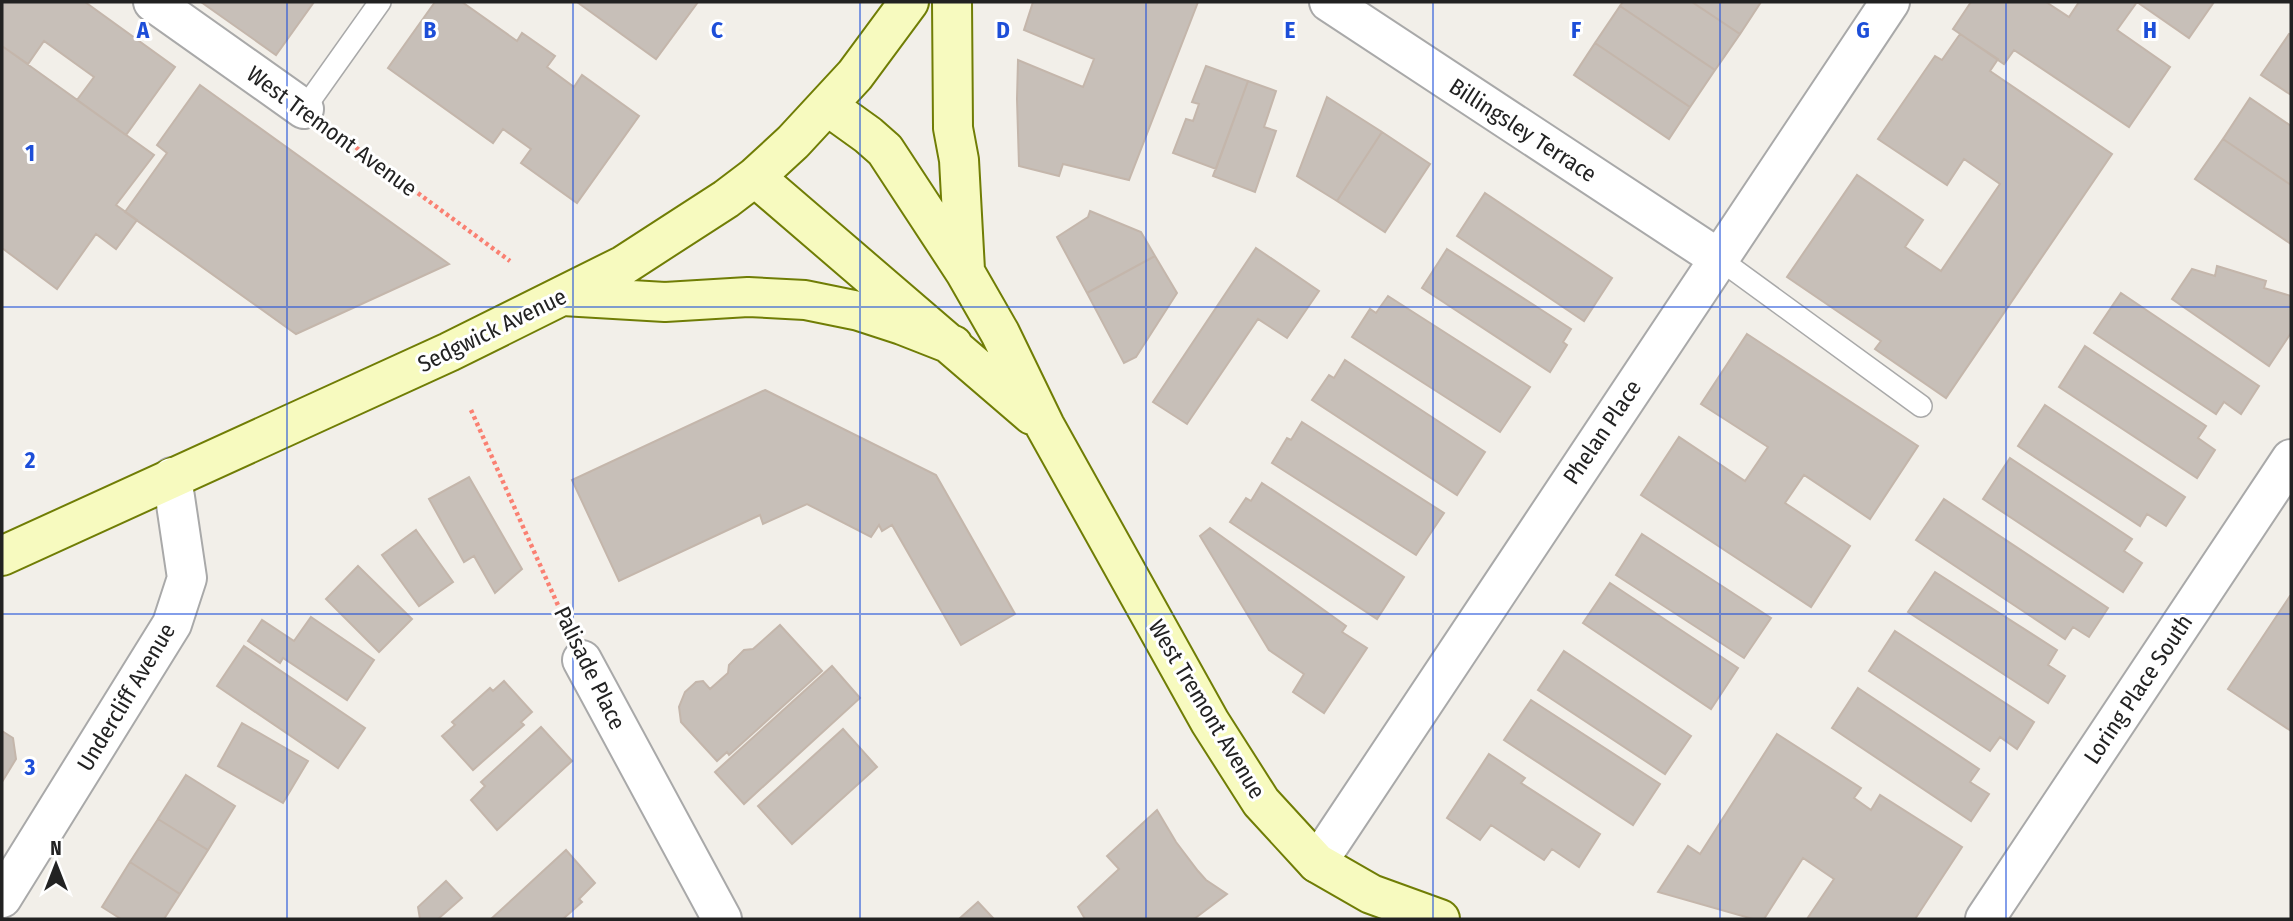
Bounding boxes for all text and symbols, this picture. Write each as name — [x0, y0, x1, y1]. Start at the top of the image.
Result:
text: A — [136, 16, 150, 44]
text: B — [424, 16, 437, 44]
text: C — [711, 16, 723, 44]
text: D — [996, 16, 1010, 44]
text: E — [1285, 16, 1296, 44]
text: F — [1571, 16, 1581, 44]
text: G — [1856, 16, 1870, 44]
text: H — [2143, 16, 2157, 44]
street label: West Tremont Avenue — [241, 60, 423, 202]
street label: Billingsley Terrace — [1444, 72, 1602, 188]
text: 1 — [25, 139, 35, 167]
street label: Sedgwick Avenue — [413, 282, 571, 378]
street label: Phelan Place — [1557, 375, 1647, 489]
text: 2 — [24, 446, 36, 474]
street label: Palisade Place — [548, 602, 632, 734]
street label: Loring Place South — [2078, 609, 2198, 769]
street label: West Tremont Avenue — [1143, 614, 1271, 804]
street label: Undercliff Avenue — [71, 618, 181, 776]
text: 3 — [24, 753, 36, 781]
north arrow — [21, 830, 91, 900]
text: N — [50, 837, 62, 860]

